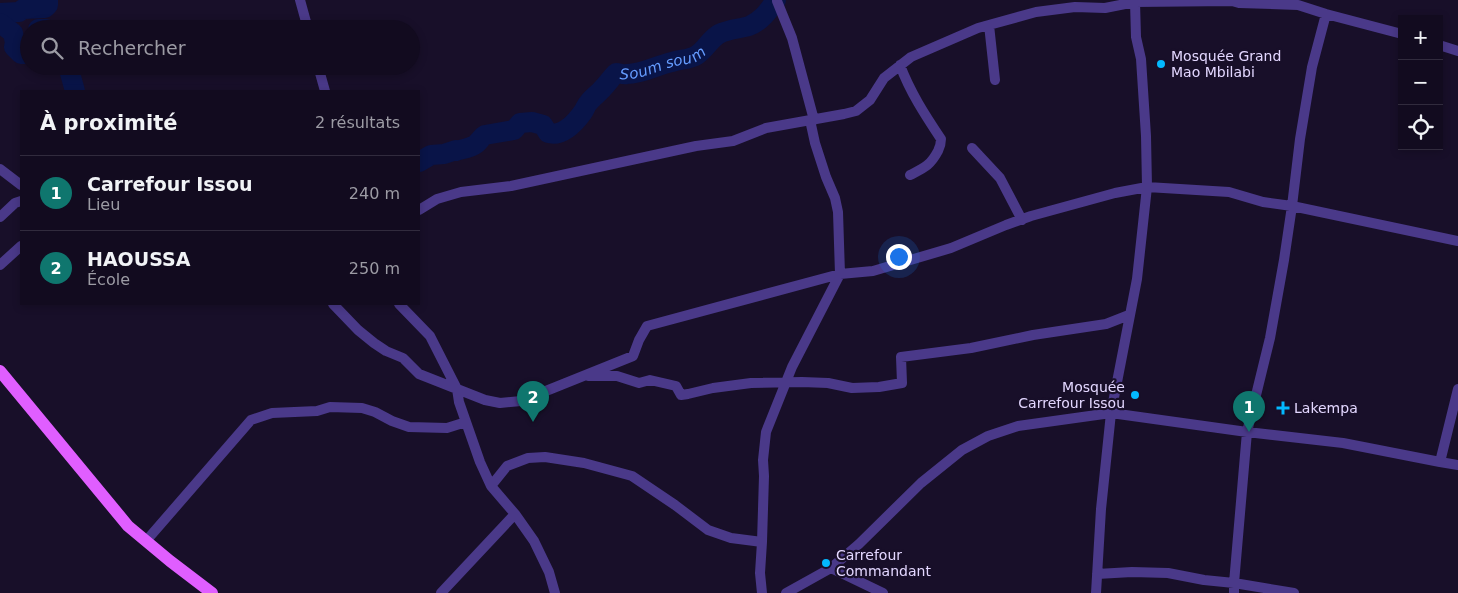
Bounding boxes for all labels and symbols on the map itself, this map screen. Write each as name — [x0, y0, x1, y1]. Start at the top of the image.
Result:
water label: Soum soum — [620, 43, 709, 83]
place label: Mosquée Grand Mao Mbilabi — [1171, 48, 1281, 80]
marker: Mosquée Grand Mao Mbilabi — [1155, 58, 1167, 70]
your location — [886, 244, 912, 270]
place label: Mosquée Carrefour Issou — [1018, 379, 1125, 411]
pin: 2 — [517, 381, 549, 422]
marker: Mosquée Carrefour Issou — [1129, 389, 1141, 401]
pin: 1 — [1233, 391, 1265, 432]
place label: Lakempa — [1294, 400, 1358, 416]
marker: Lakempa — [1276, 401, 1290, 415]
place label: Carrefour Commandant — [836, 547, 931, 579]
marker: Carrefour Commandant — [820, 557, 832, 569]

